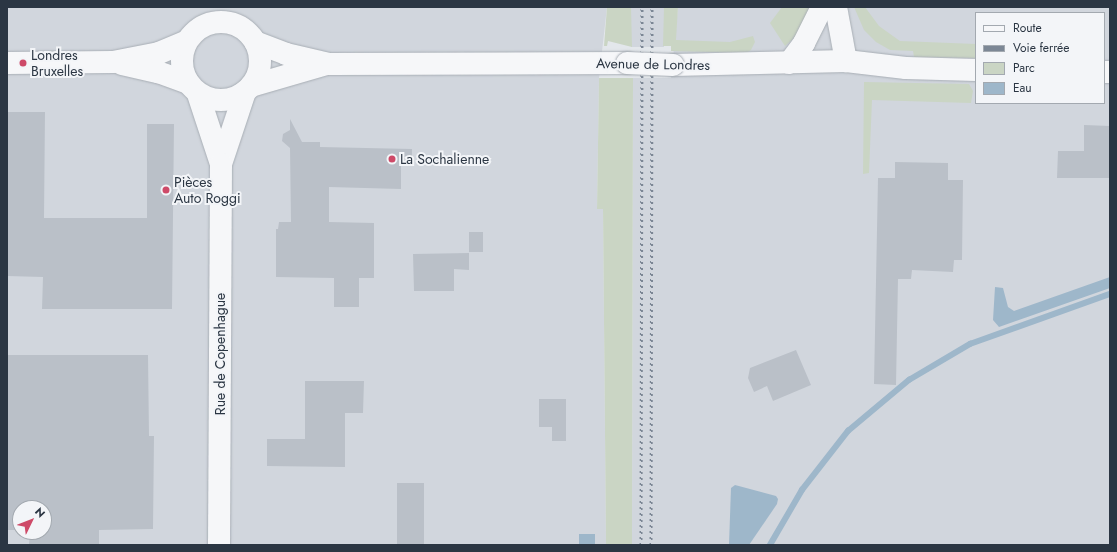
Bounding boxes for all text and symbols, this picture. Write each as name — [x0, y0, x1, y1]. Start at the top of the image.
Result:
legend — [975, 12, 1105, 104]
text: Route — [1013, 19, 1042, 37]
text: Voie ferrée — [1013, 39, 1069, 57]
place label: Londres Bruxelles — [31, 47, 83, 80]
street label: Avenue de Londres — [596, 55, 710, 73]
marker: Londres Bruxelles — [18, 58, 28, 68]
text: Parc — [1013, 59, 1035, 77]
text: Eau — [1013, 79, 1032, 97]
place label: La Sochalienne — [400, 151, 489, 167]
marker: La Sochalienne — [387, 154, 397, 164]
place label: Pièces Auto Roggi — [174, 174, 241, 206]
marker: Pièces Auto Roggi — [161, 185, 171, 195]
street label: Rue de Copenhague — [212, 293, 228, 415]
north arrow — [12, 500, 52, 540]
text: N — [31, 504, 49, 521]

